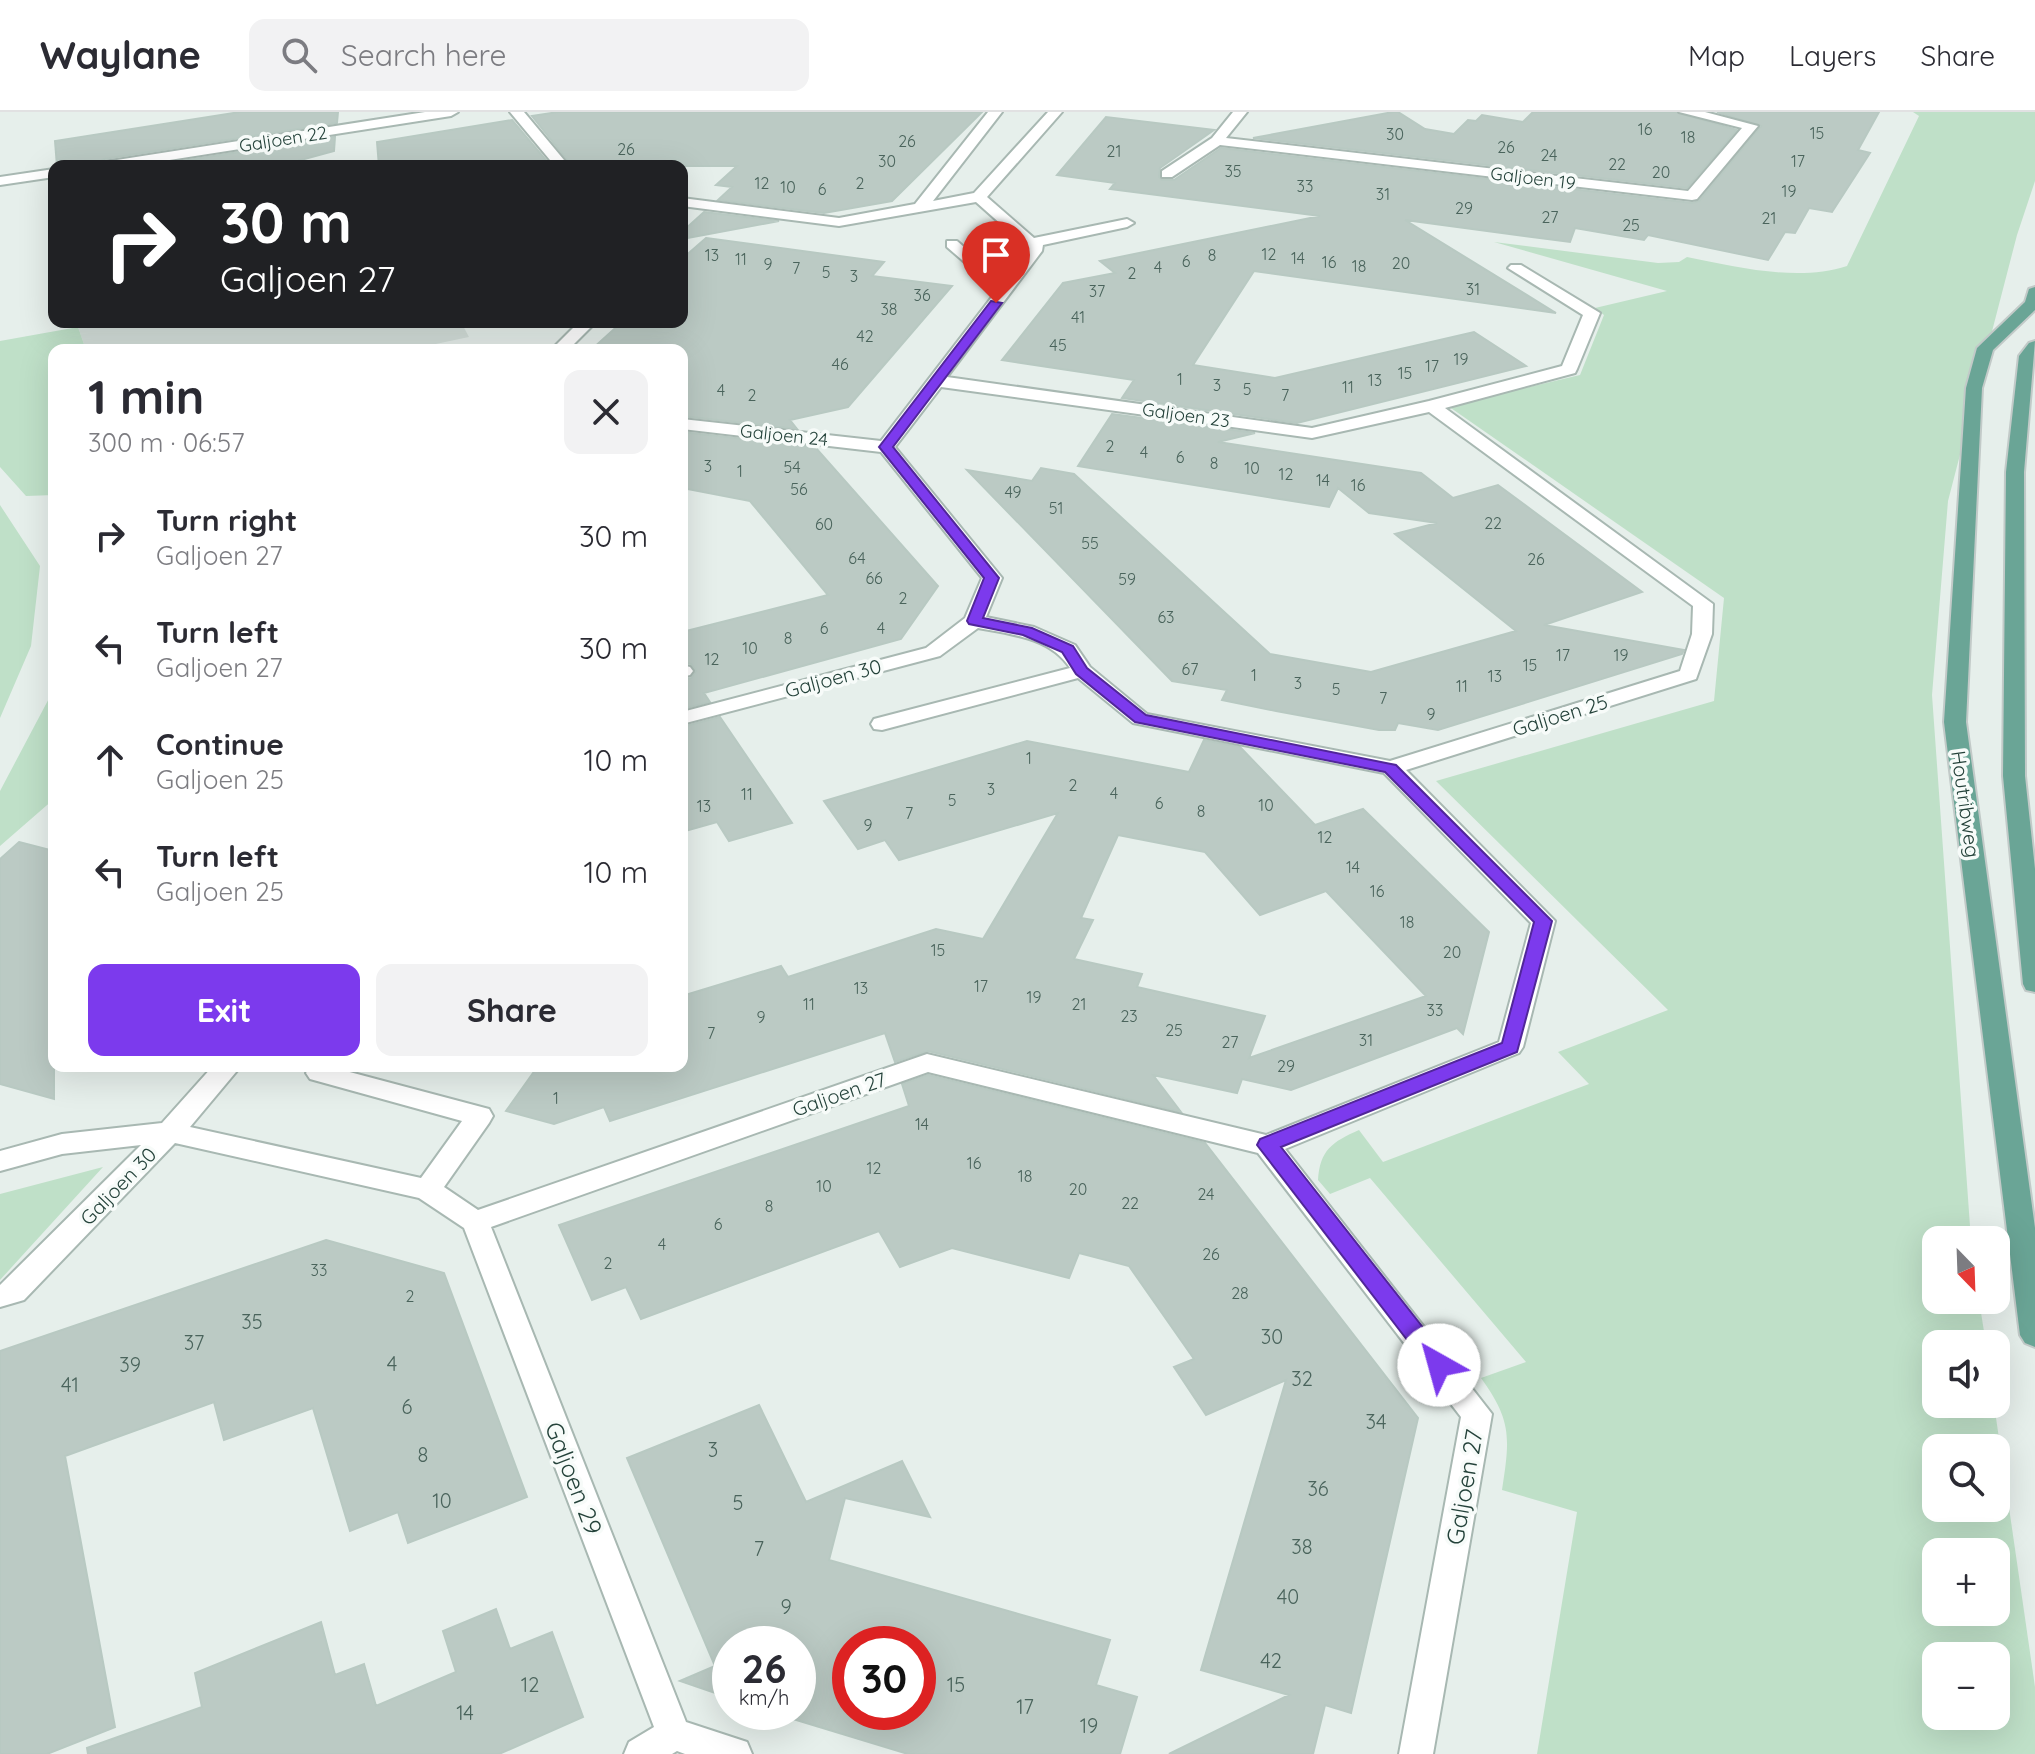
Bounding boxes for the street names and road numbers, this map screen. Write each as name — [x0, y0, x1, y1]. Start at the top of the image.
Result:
street label: Galjoen 22 — [237, 121, 329, 157]
street label: Galjoen 19 — [1489, 161, 1577, 195]
street label: Galjoen 23 — [1141, 397, 1231, 433]
street label: Galjoen 24 — [739, 419, 829, 451]
street label: Galjoen 30 — [782, 653, 884, 703]
street label: Galjoen 25 — [1509, 689, 1611, 741]
street label: Houtribweg — [1946, 749, 1986, 859]
street label: Galjoen 27 — [789, 1066, 889, 1122]
street label: Galjoen 30 — [75, 1142, 161, 1230]
street label: Galjoen 29 — [539, 1417, 609, 1539]
street label: Galjoen 27 — [1439, 1427, 1489, 1547]

